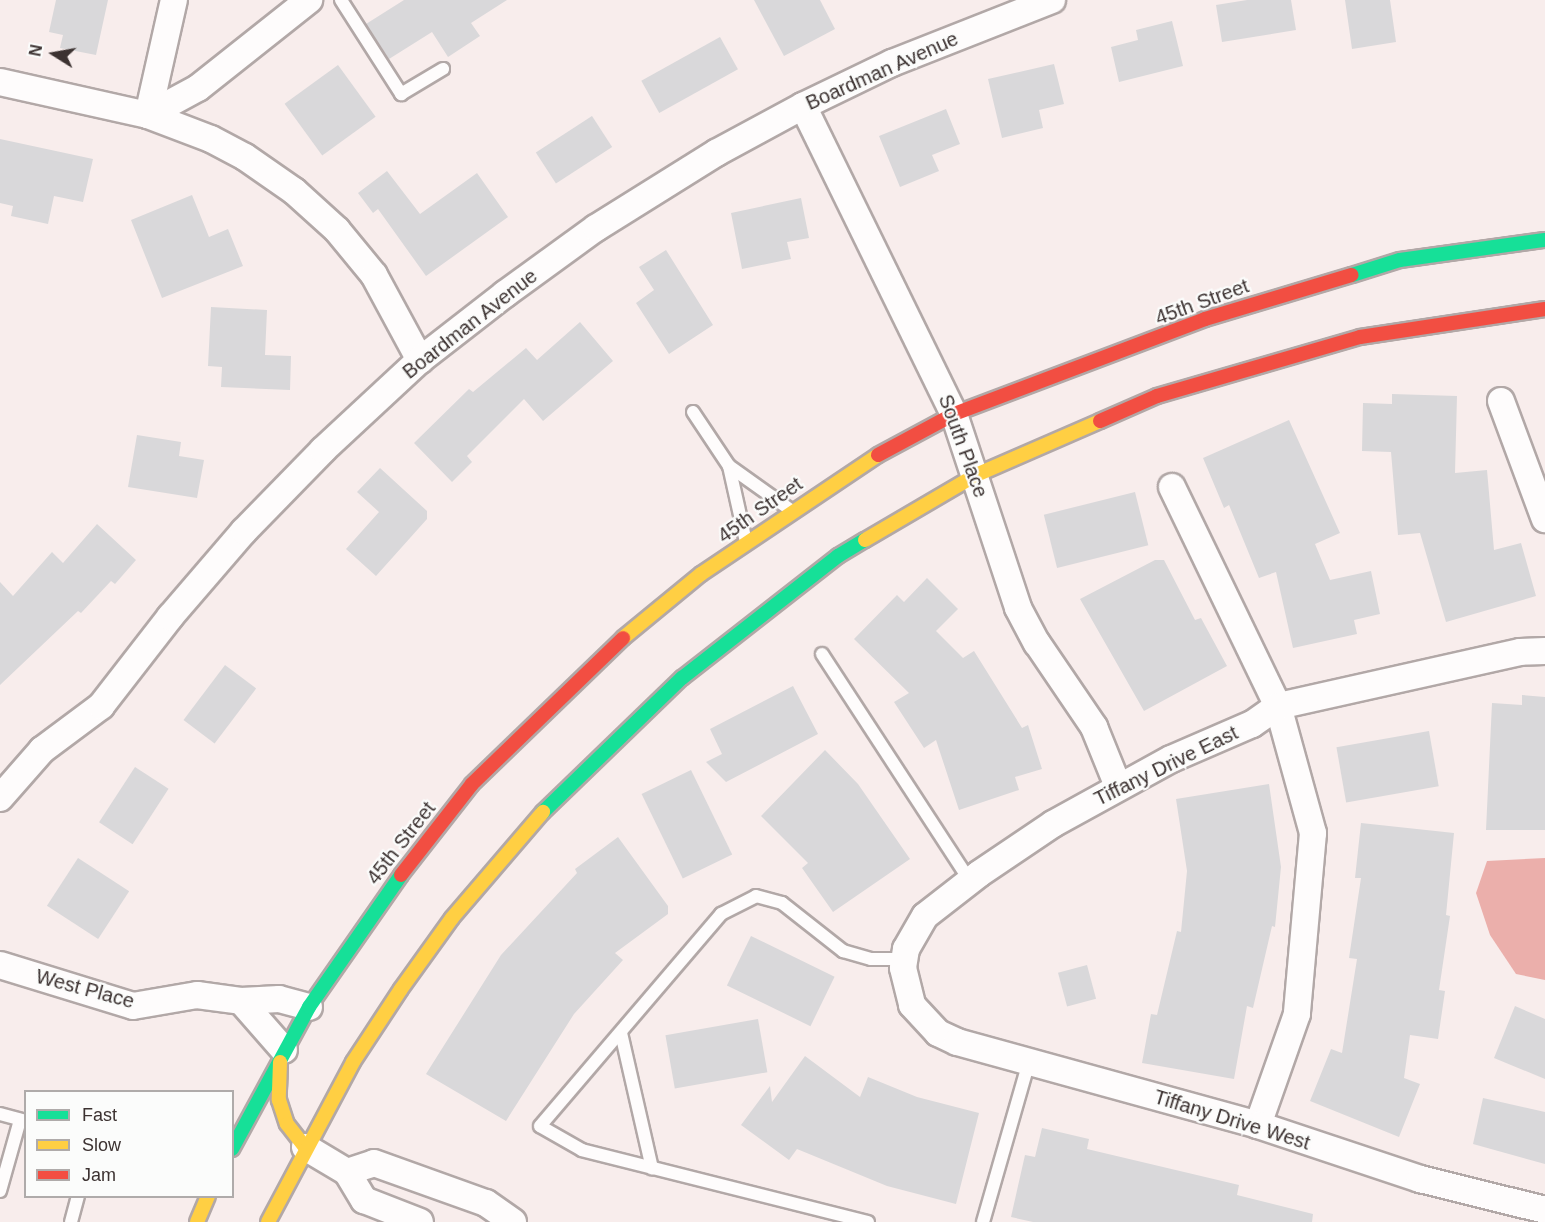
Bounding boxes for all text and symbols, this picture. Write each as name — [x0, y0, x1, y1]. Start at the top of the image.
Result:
north arrow — [24, 24, 84, 84]
street label: Boardman Avenue — [802, 26, 962, 116]
text: N — [26, 43, 45, 58]
street label: Boardman Avenue — [397, 264, 543, 384]
street label: 45th Street — [1152, 274, 1252, 330]
street label: South Place — [933, 391, 993, 501]
street label: 45th Street — [713, 472, 807, 548]
street label: Tiffany Drive East — [1090, 721, 1242, 811]
street label: 45th Street — [361, 797, 441, 889]
street label: West Place — [33, 964, 137, 1014]
street label: Tiffany Drive West — [1151, 1085, 1313, 1155]
legend — [24, 1090, 234, 1198]
text: Fast — [82, 1105, 117, 1125]
text: Slow — [82, 1135, 121, 1155]
text: Jam — [82, 1165, 116, 1185]

